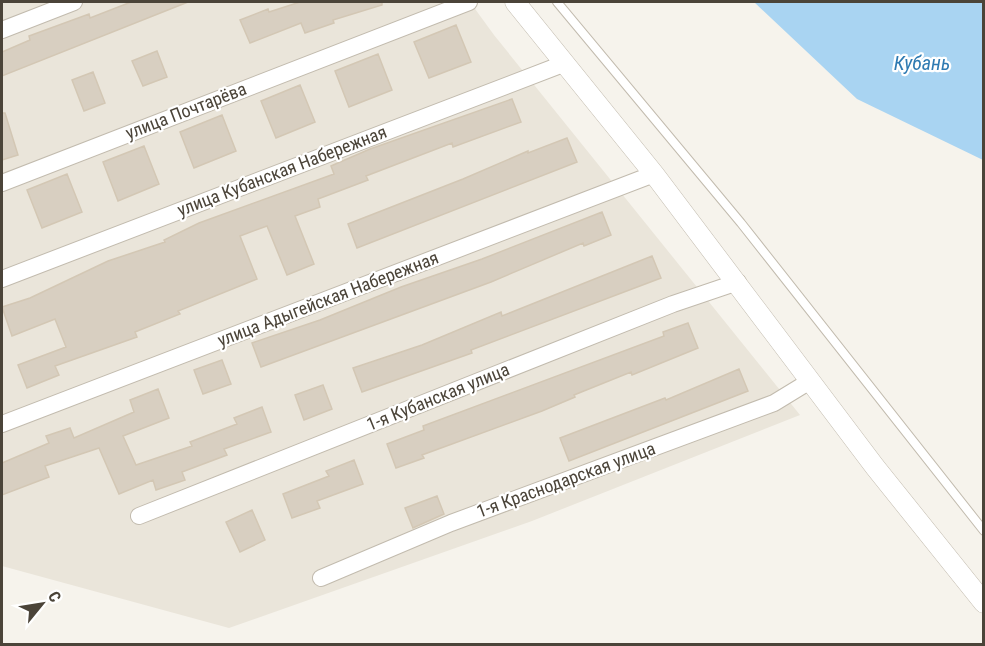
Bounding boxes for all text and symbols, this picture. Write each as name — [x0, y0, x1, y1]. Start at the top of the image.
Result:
water label: Кубань — [894, 51, 950, 75]
street label: улица Почтарёва — [122, 78, 249, 143]
street label: улица Кубанская Набережная — [174, 121, 389, 220]
street label: улица Адыгейская Набережная — [214, 247, 441, 350]
street label: 1-я Кубанская улица — [363, 358, 512, 435]
street label: 1-я Краснодарская улица — [474, 437, 658, 522]
north arrow — [12, 574, 72, 634]
text: С — [44, 588, 65, 605]

